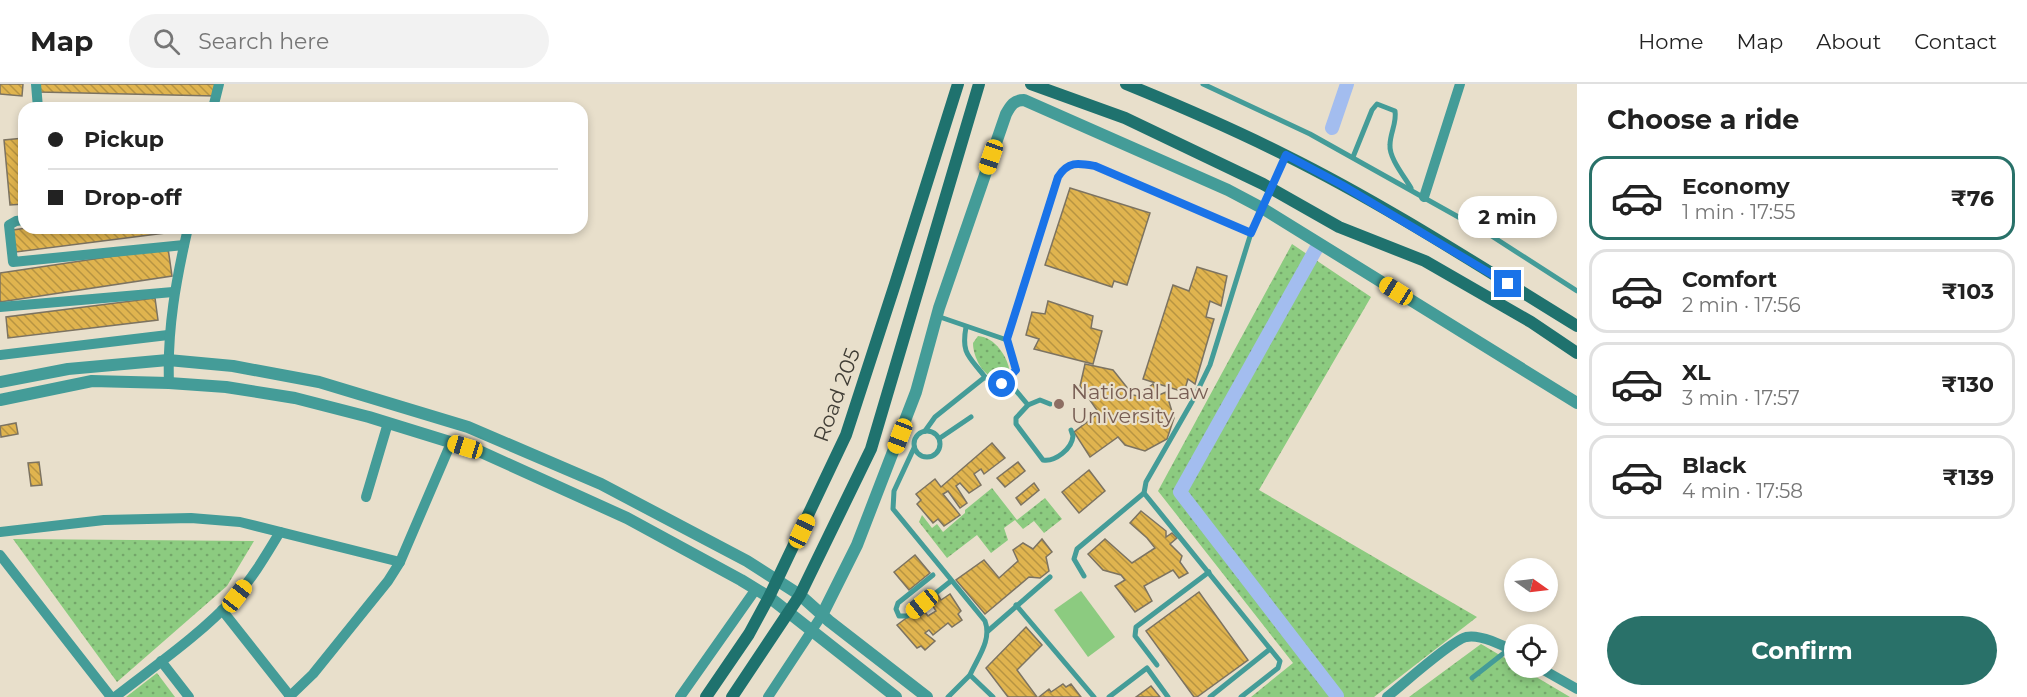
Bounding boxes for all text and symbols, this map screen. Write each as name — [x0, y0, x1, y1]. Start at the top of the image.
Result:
search box — [129, 14, 549, 68]
text: Map — [30, 24, 93, 58]
icon: search — [150, 25, 183, 58]
text: Search here — [198, 28, 329, 55]
text: Home — [1638, 29, 1703, 54]
text: Map — [1736, 29, 1783, 54]
text: About — [1816, 29, 1881, 54]
text: Contact — [1914, 29, 1997, 54]
text: Choose a ride — [1607, 103, 1799, 136]
text: Pickup — [84, 126, 164, 153]
car — [977, 137, 1005, 177]
icon: car — [1610, 171, 1664, 225]
text: Economy — [1682, 173, 1790, 200]
text: Drop-off — [84, 184, 182, 211]
text: ₹76 — [1951, 185, 1994, 212]
callout: 2 min — [1458, 197, 1558, 239]
text: 1 min · 17:55 — [1682, 200, 1795, 224]
text: 2 min — [1478, 205, 1537, 229]
icon: car — [1610, 264, 1664, 318]
text: Comfort — [1682, 266, 1777, 293]
route end — [1494, 270, 1521, 297]
car — [1376, 274, 1416, 308]
text: ₹103 — [1942, 278, 1994, 305]
text: 2 min · 17:56 — [1682, 293, 1801, 317]
street label: Road 205 — [808, 344, 865, 445]
icon: car — [1610, 357, 1664, 411]
text: XL — [1682, 359, 1711, 386]
route start — [988, 370, 1015, 397]
text: ₹130 — [1941, 371, 1994, 398]
place label: National Law University — [1071, 379, 1209, 428]
text: 3 min · 17:57 — [1682, 386, 1800, 410]
marker: National Law University — [1052, 397, 1066, 411]
car — [885, 416, 915, 456]
car — [445, 433, 485, 461]
icon: car — [1610, 450, 1664, 504]
text: Black — [1682, 452, 1746, 479]
text: ₹139 — [1942, 464, 1994, 491]
text: 4 min · 17:58 — [1682, 479, 1803, 503]
car — [786, 511, 818, 551]
north arrow — [1504, 558, 1558, 612]
map controls — [1504, 558, 1558, 678]
car — [219, 576, 255, 616]
car — [902, 586, 942, 622]
button: Confirm — [1607, 616, 1997, 685]
button: locate — [1504, 624, 1558, 678]

